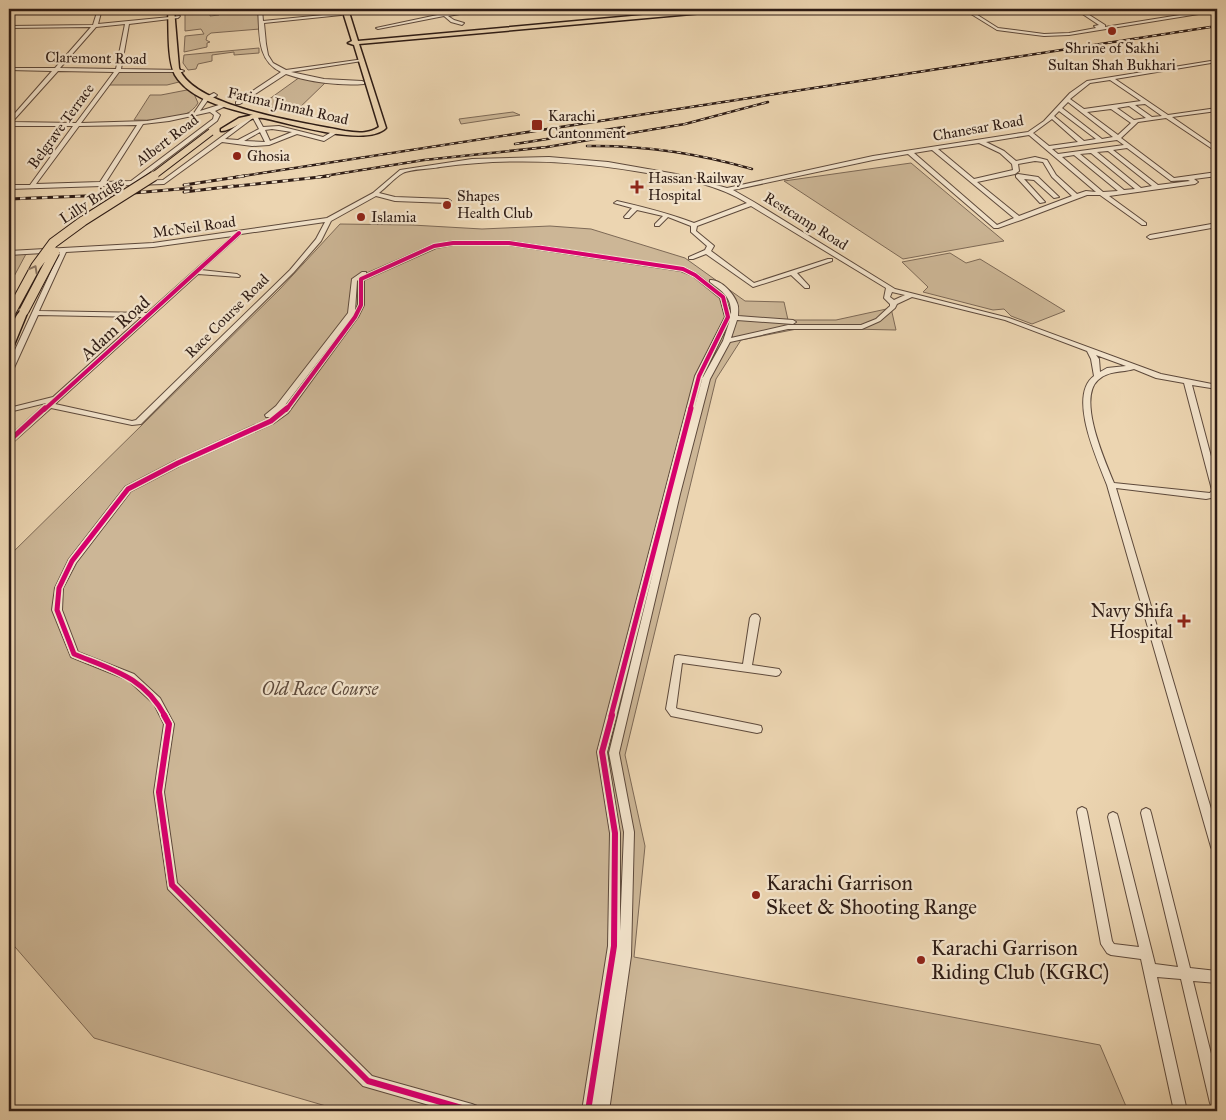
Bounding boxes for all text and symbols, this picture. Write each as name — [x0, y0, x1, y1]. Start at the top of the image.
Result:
marker: Shrine of Sakhi Sultan Shah Bukhari — [1106, 25, 1118, 37]
place label: Shrine of Sakhi Sultan Shah Bukhari — [1048, 39, 1176, 74]
street label: Claremont Road — [45, 48, 147, 68]
street label: Belgrave Terrace — [24, 80, 98, 172]
street label: Fatima Jinnah Road — [225, 83, 351, 130]
place label: Karachi Cantonment — [548, 107, 627, 142]
street label: Albert Road — [131, 110, 202, 170]
street label: Chanesar Road — [931, 111, 1025, 145]
marker: Karachi Cantonment — [530, 118, 544, 132]
place label: Ghosia — [247, 147, 291, 165]
marker: Ghosia — [231, 150, 243, 162]
place label: Hassan Railway Hospital — [648, 169, 745, 204]
street label: Lilly Bridge — [56, 172, 128, 228]
marker: Hassan Railway Hospital — [630, 180, 644, 194]
place label: Shapes Health Club — [457, 187, 533, 222]
street label: Restcamp Road — [761, 188, 852, 254]
marker: Shapes Health Club — [441, 199, 453, 211]
place label: Islamia — [371, 208, 417, 226]
marker: Islamia — [355, 211, 367, 223]
street label: McNeil Road — [151, 212, 237, 242]
one-way arrow — [28, 266, 38, 275]
street label: Race Course Road — [181, 270, 273, 362]
street label: Adam Road — [75, 291, 154, 366]
place label: Navy Shifa Hospital — [1091, 600, 1173, 643]
marker: Navy Shifa Hospital — [1177, 614, 1191, 628]
park label: Old Race Course — [262, 678, 379, 700]
place label: Karachi Garrison Skeet & Shooting Range — [766, 870, 977, 920]
marker: Karachi Garrison Skeet & Shooting Range — [750, 889, 762, 901]
place label: Karachi Garrison Riding Club (KGRC) — [931, 935, 1109, 985]
marker: Karachi Garrison Riding Club (KGRC) — [915, 954, 927, 966]

